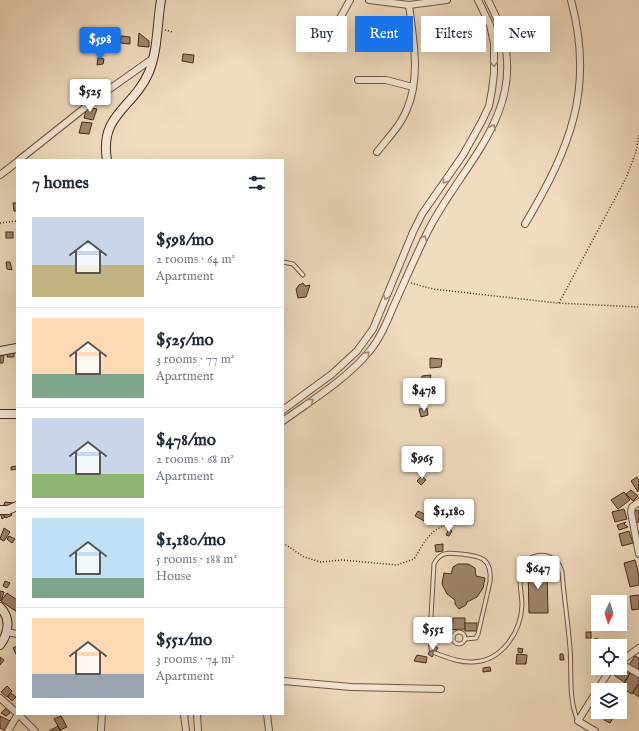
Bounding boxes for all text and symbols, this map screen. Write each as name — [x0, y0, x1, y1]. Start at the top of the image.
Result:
chip: Buy — [296, 16, 347, 52]
chip: Rent — [355, 16, 413, 52]
chip: Filters — [421, 16, 486, 52]
chip: New — [494, 16, 550, 52]
pin: $598 — [76, 27, 124, 61]
text: $598 — [89, 31, 111, 48]
one-way arrow — [490, 61, 498, 67]
pin: $525 — [66, 79, 114, 113]
text: $525 — [79, 83, 101, 100]
one-way arrow — [488, 124, 496, 131]
icon: filters — [246, 172, 268, 194]
text: 7 homes — [32, 173, 89, 194]
one-way arrow — [442, 177, 450, 184]
text: $598/mo — [156, 230, 214, 251]
icon: home — [64, 233, 112, 281]
one-way arrow — [420, 234, 427, 242]
text: 2 rooms · 64 m² — [156, 251, 235, 268]
text: Apartment — [156, 268, 214, 285]
one-way arrow — [383, 293, 391, 300]
text: $525/mo — [156, 330, 214, 351]
icon: home — [64, 334, 112, 382]
text: 3 rooms · 77 m² — [156, 351, 234, 368]
one-way arrow — [362, 351, 369, 358]
text: Apartment — [156, 368, 214, 385]
pin: $478 — [400, 378, 448, 412]
text: $478 — [412, 382, 436, 399]
one-way arrow — [306, 398, 313, 405]
text: $478/mo — [156, 430, 216, 451]
icon: home — [64, 434, 112, 482]
pin: $965 — [398, 446, 446, 480]
text: $965 — [410, 450, 434, 467]
text: 2 rooms · 68 m² — [156, 451, 234, 468]
text: Apartment — [156, 468, 214, 485]
pin: $1,180 — [416, 499, 482, 533]
text: $1,180 — [433, 503, 465, 520]
text: $1,180/mo — [156, 530, 226, 551]
icon: home — [64, 534, 112, 582]
text: 5 rooms · 188 m² — [156, 551, 237, 568]
pin: $647 — [514, 556, 562, 590]
text: $647 — [526, 560, 550, 577]
text: House — [156, 568, 191, 585]
north arrow — [591, 595, 627, 631]
map controls — [591, 595, 627, 719]
pin: $551 — [409, 617, 457, 651]
text: $551 — [422, 621, 444, 638]
text: $551/mo — [156, 630, 212, 651]
icon: home — [64, 634, 112, 682]
button: locate — [591, 639, 627, 675]
text: 3 rooms · 74 m² — [156, 651, 235, 668]
text: Apartment — [156, 668, 214, 685]
button: layers — [591, 683, 627, 719]

